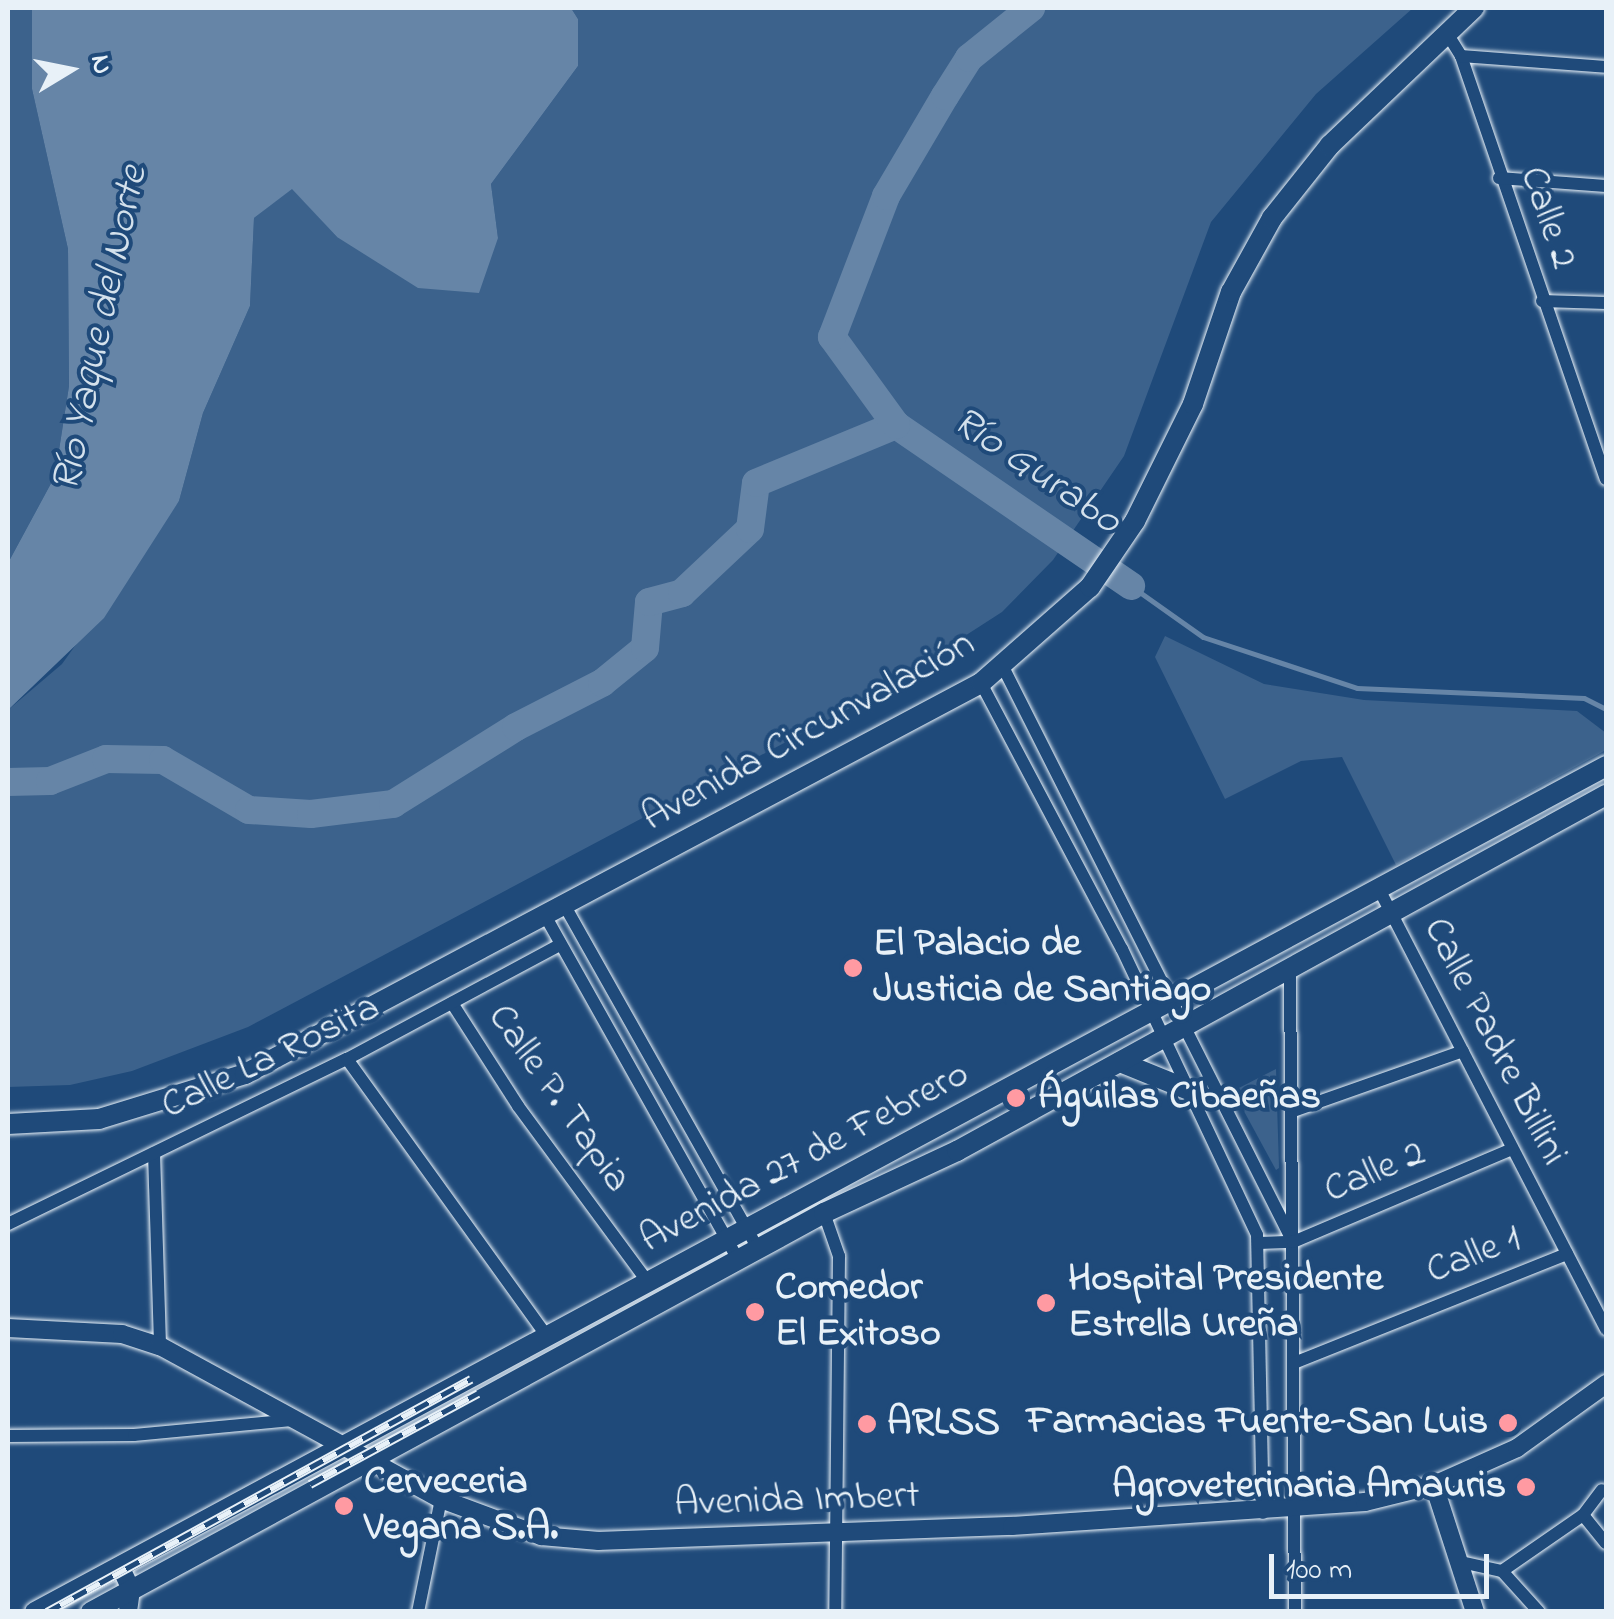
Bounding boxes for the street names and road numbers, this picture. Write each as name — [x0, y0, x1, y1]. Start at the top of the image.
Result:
street label: Calle 2 — [1507, 161, 1587, 275]
street label: Avenida Circunvalación — [634, 621, 984, 843]
street label: Calle Padre Billini — [1411, 910, 1577, 1174]
street label: Calle La Rosita — [154, 985, 388, 1131]
street label: Calle P. Tapia — [476, 996, 640, 1202]
street label: Avenida 27 de Febrero — [632, 1051, 978, 1265]
street label: Calle 2 — [1317, 1130, 1433, 1216]
street label: Calle 1 — [1420, 1215, 1528, 1297]
street label: Avenida Imbert — [673, 1473, 921, 1529]

